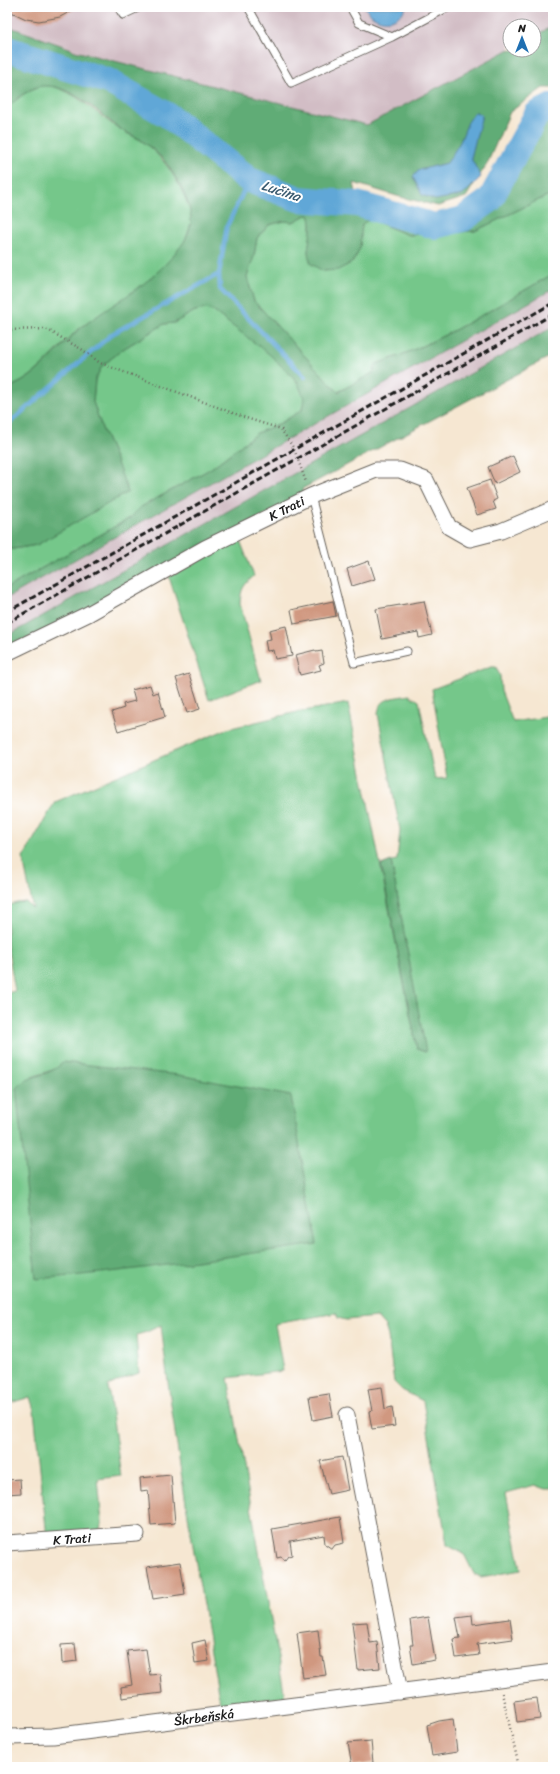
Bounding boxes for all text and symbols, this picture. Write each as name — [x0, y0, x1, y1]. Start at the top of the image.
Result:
north arrow — [502, 18, 542, 58]
text: N — [517, 19, 526, 38]
water label: Lučina — [258, 173, 305, 210]
street label: K Trati — [264, 489, 309, 527]
street label: K Trati — [52, 1526, 92, 1551]
street label: Škrbeňská — [172, 1701, 236, 1732]

